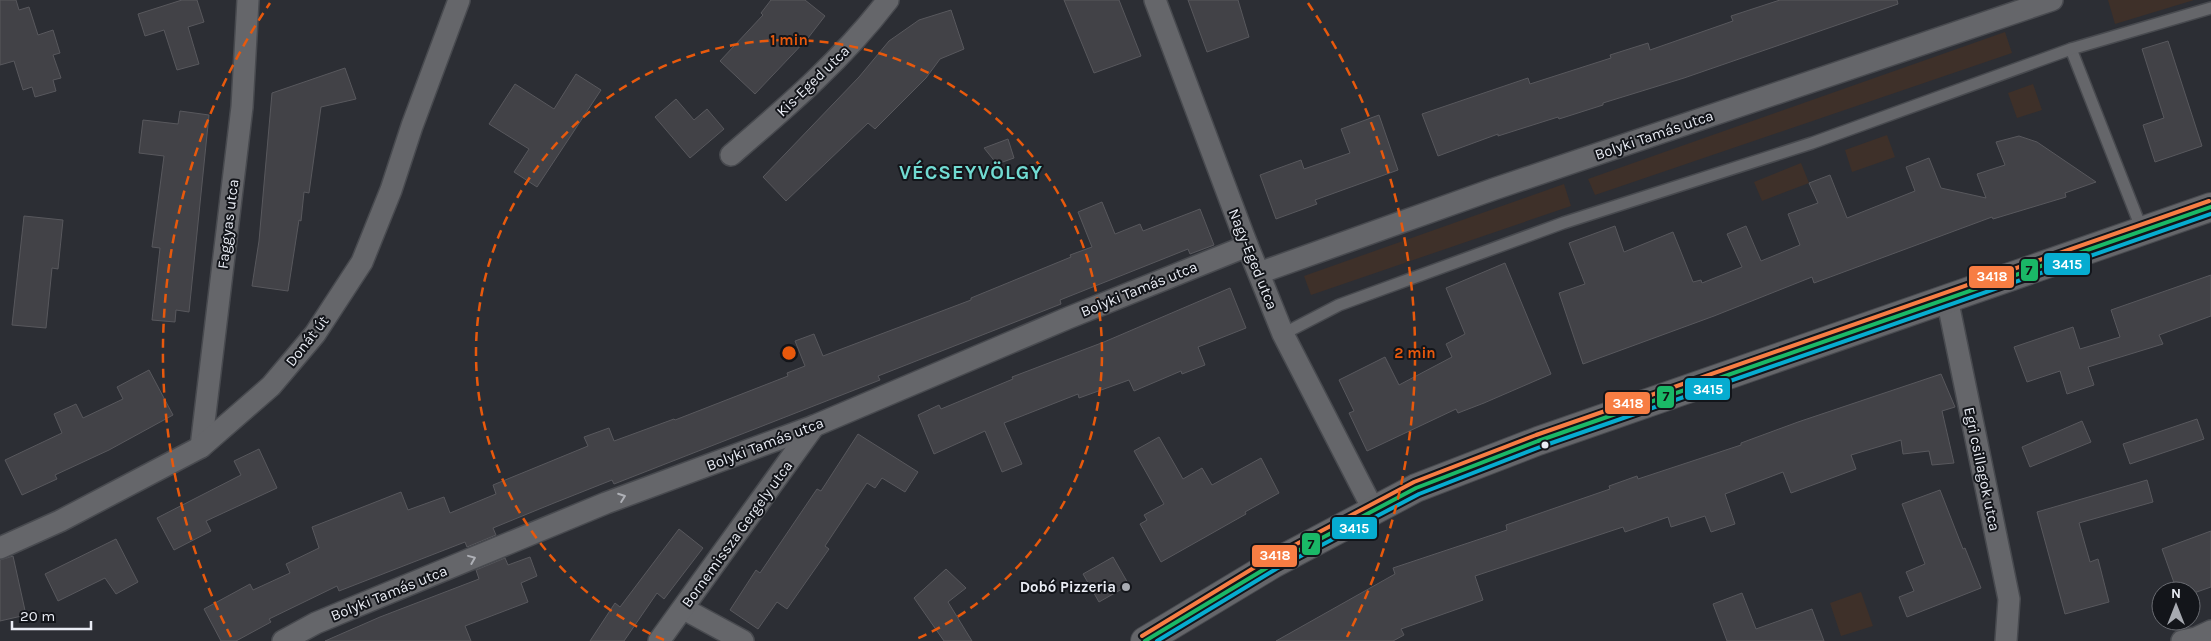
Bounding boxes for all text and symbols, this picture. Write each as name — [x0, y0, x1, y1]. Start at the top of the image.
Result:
text: 1 min — [770, 31, 808, 49]
street label: Kis-Eged utca — [773, 42, 853, 120]
street label: Bolyki Tamás utca — [1592, 106, 1716, 164]
district label: VÉCSEYVÖLGY — [899, 159, 1043, 184]
street label: Faggyas utca — [214, 178, 242, 270]
street label: Nagy-Eged utca — [1225, 206, 1281, 312]
line badge: 3415 — [2043, 252, 2091, 276]
text: 3415 — [2052, 256, 2082, 273]
street label: Bolyki Tamás utca — [1078, 257, 1200, 321]
line badge: 7 — [2020, 258, 2039, 282]
text: 7 — [2026, 262, 2033, 279]
line badge: 3418 — [1968, 265, 2015, 289]
text: 3418 — [1976, 268, 2008, 285]
street label: Donát út — [282, 312, 333, 370]
centre of rings — [780, 344, 798, 362]
text: 2 min — [1394, 344, 1436, 362]
line badge: 3415 — [1684, 377, 1731, 401]
text: 3415 — [1693, 381, 1723, 398]
line badge: 7 — [1656, 385, 1675, 409]
text: 7 — [1663, 388, 1670, 405]
line badge: 3418 — [1604, 391, 1651, 415]
text: 3418 — [1612, 395, 1644, 412]
street label: Egri csillagok utca — [1960, 405, 2004, 533]
street label: Bolyki Tamás utca — [704, 413, 826, 475]
unlabelled marker — [1540, 440, 1550, 450]
street label: Bornemissza Gergely utca — [678, 457, 796, 611]
one-way arrow — [617, 493, 626, 503]
line badge: 3415 — [1331, 516, 1378, 540]
text: 3415 — [1339, 520, 1369, 537]
line badge: 7 — [1301, 532, 1321, 556]
text: 7 — [1308, 536, 1315, 553]
line badge: 3418 — [1251, 544, 1298, 568]
text: 3418 — [1259, 547, 1291, 564]
one-way arrow — [467, 554, 476, 565]
street label: Bolyki Tamás utca — [328, 561, 450, 625]
place label: Dobó Pizzeria — [1020, 578, 1116, 596]
marker: Dobó Pizzeria — [1120, 581, 1132, 593]
north arrow — [2151, 581, 2201, 631]
text: N — [2171, 585, 2181, 602]
scale bar — [12, 598, 91, 630]
text: 20 m — [20, 607, 55, 625]

